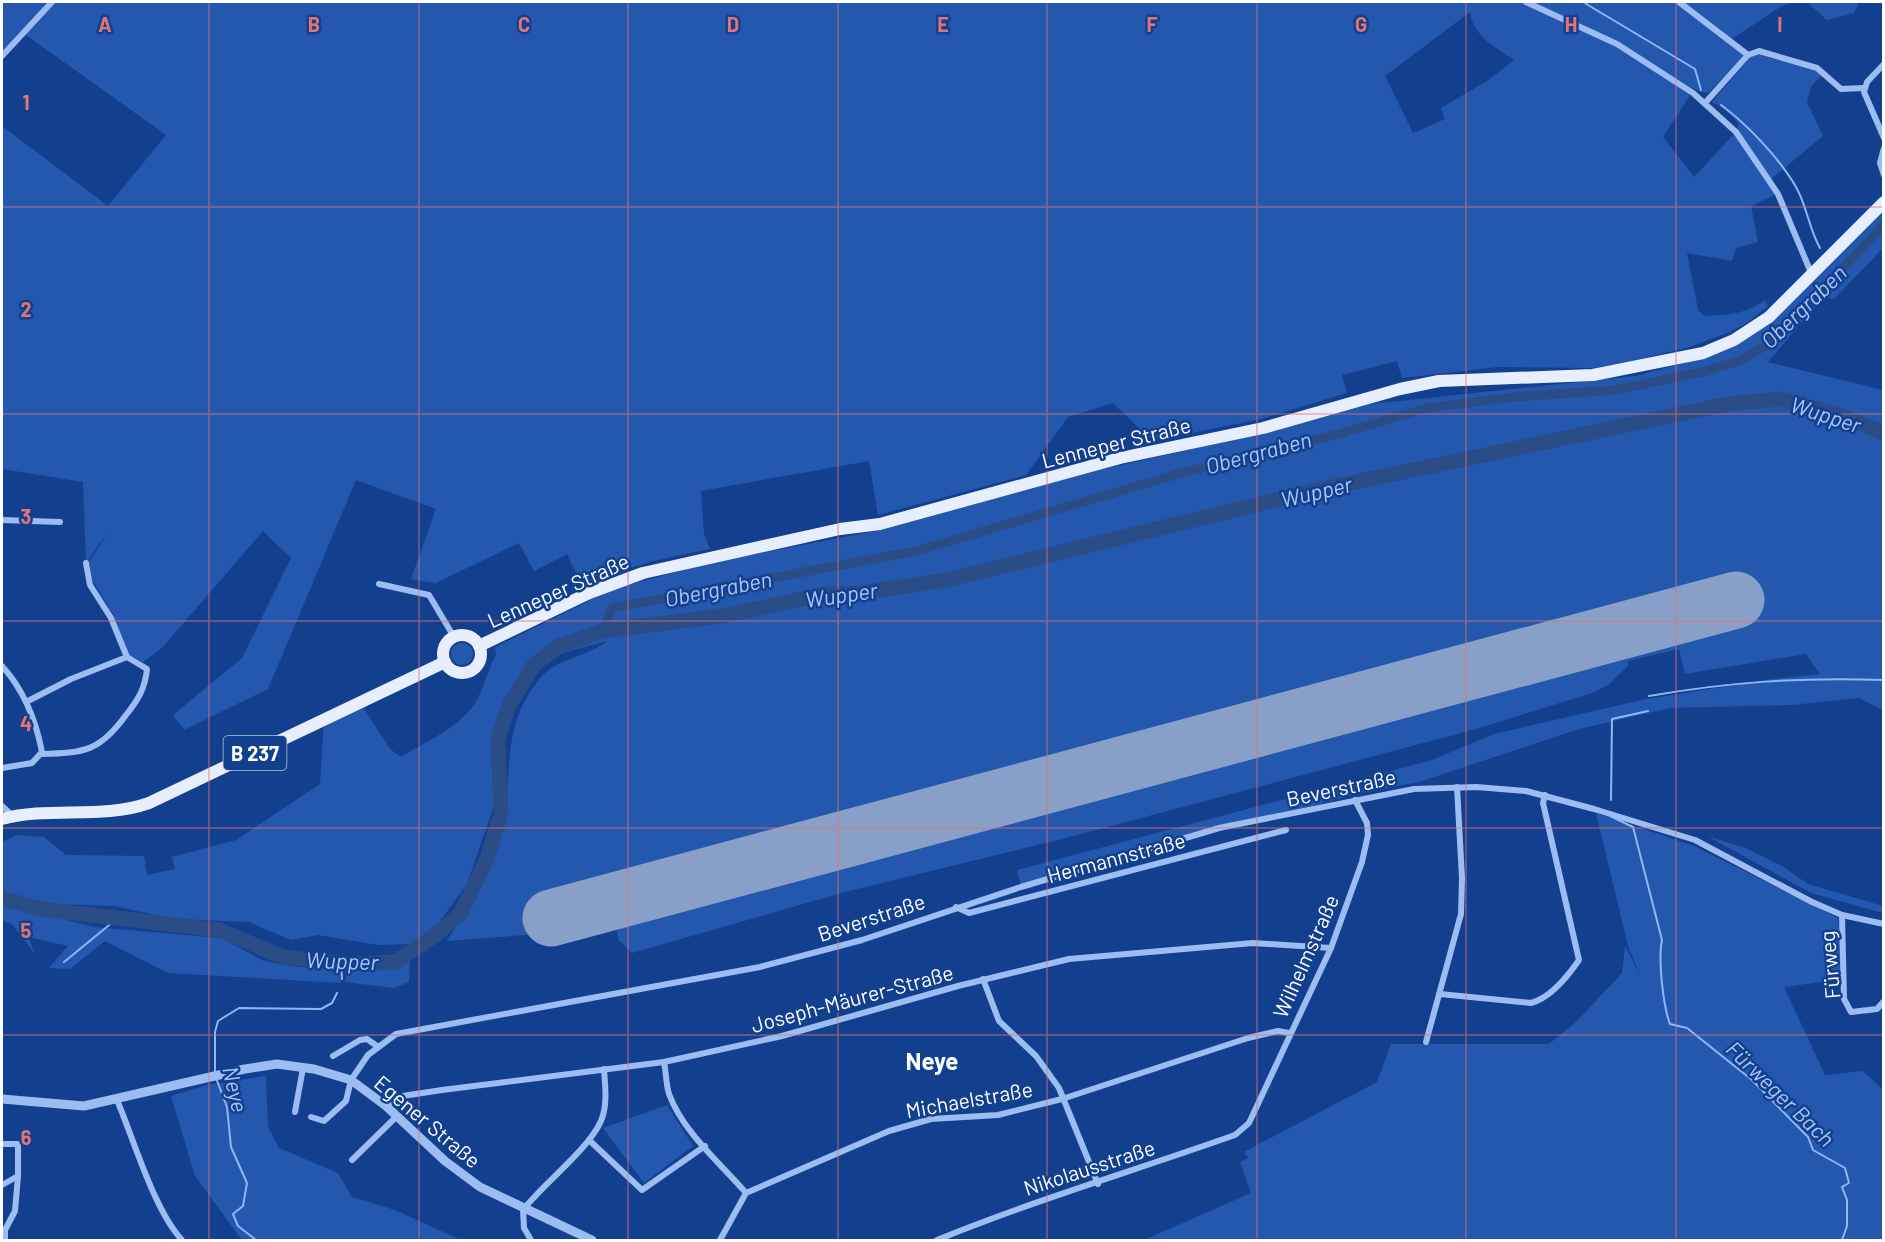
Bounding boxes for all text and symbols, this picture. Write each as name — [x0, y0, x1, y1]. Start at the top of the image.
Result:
text: A — [98, 12, 112, 36]
text: B — [308, 12, 320, 36]
text: C — [518, 12, 530, 36]
text: D — [727, 12, 739, 36]
text: E — [937, 12, 949, 36]
text: F — [1146, 12, 1158, 36]
text: G — [1355, 12, 1367, 36]
text: H — [1565, 12, 1577, 36]
text: I — [1777, 12, 1783, 36]
text: 1 — [22, 90, 30, 114]
water label: Obergraben — [1755, 259, 1851, 353]
text: 2 — [20, 297, 32, 321]
water label: Wupper — [1787, 390, 1866, 438]
street label: Lenneper Straße — [1039, 411, 1193, 473]
water label: Obergraben — [1202, 425, 1314, 479]
water label: Wupper — [1278, 470, 1355, 512]
text: 3 — [21, 504, 31, 528]
street label: Lenneper Straße — [483, 548, 633, 632]
water label: Obergraben — [662, 565, 774, 611]
water label: Wupper — [803, 576, 880, 612]
text: 4 — [20, 711, 32, 735]
road number: B 237 — [224, 736, 286, 770]
street label: Beverstraße — [1284, 763, 1398, 811]
street label: Hermannstraße — [1044, 827, 1188, 887]
street label: Beverstraße — [814, 888, 928, 946]
street label: Wilhelmstraße — [1267, 891, 1343, 1021]
text: 5 — [21, 918, 32, 942]
street label: Fürweg — [1814, 930, 1844, 1000]
water label: Wupper — [305, 946, 380, 974]
street label: Joseph-Mäurer-Straße — [748, 959, 956, 1037]
water label: Fürweger Bach — [1722, 1035, 1840, 1151]
district label: Neye — [906, 1046, 958, 1075]
water label: Neye — [218, 1063, 254, 1115]
street label: Egener Straße — [370, 1069, 486, 1173]
street label: Michaelstraße — [904, 1076, 1034, 1122]
text: 6 — [21, 1125, 32, 1149]
street label: Nikolausstraße — [1020, 1134, 1158, 1200]

